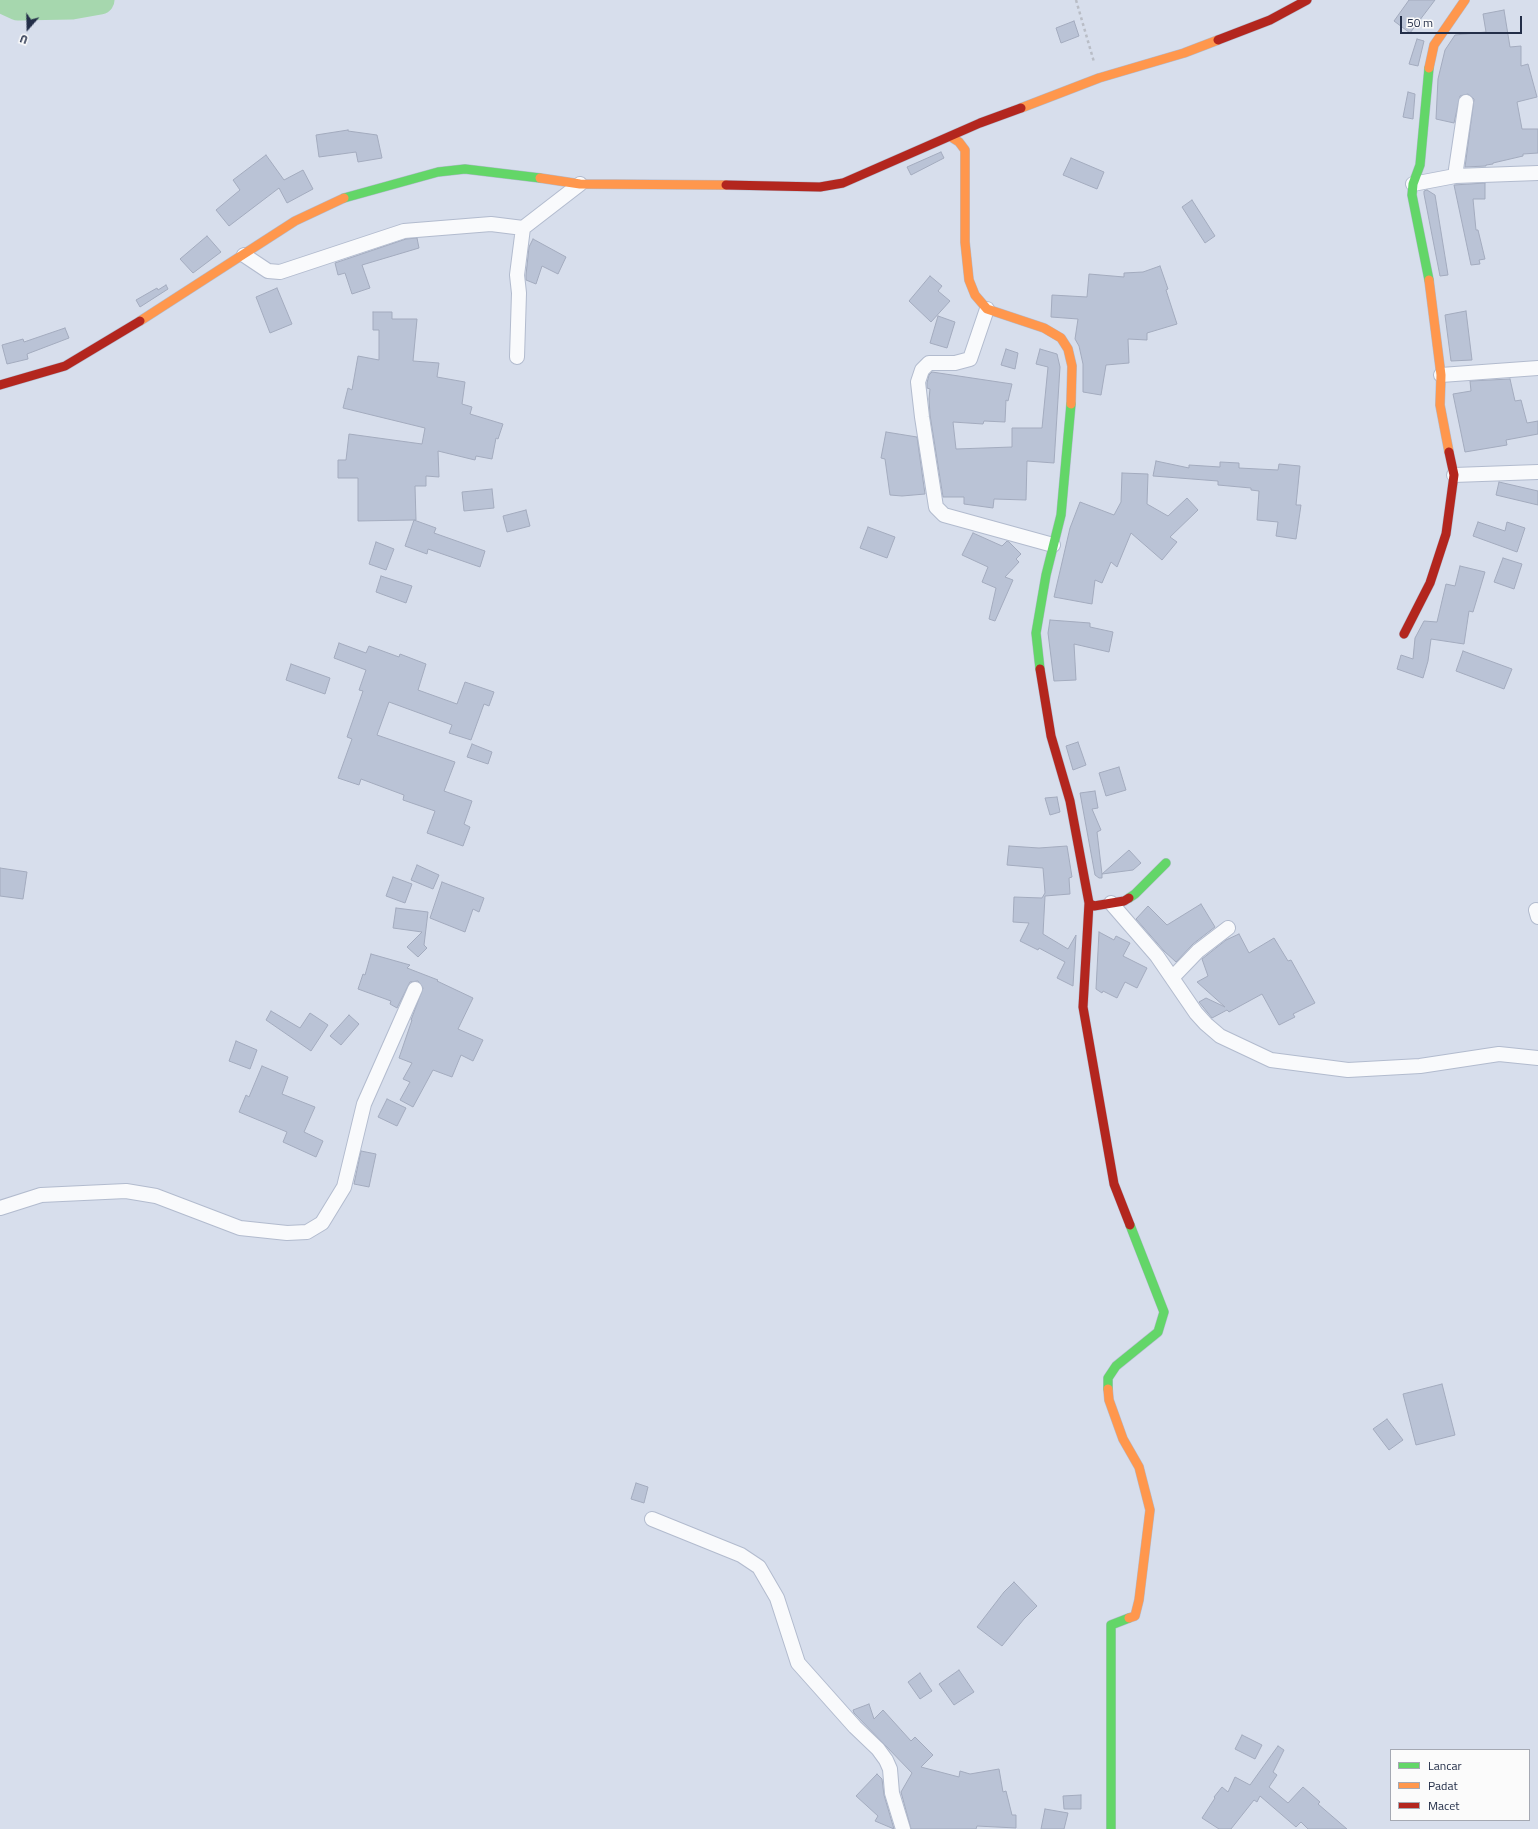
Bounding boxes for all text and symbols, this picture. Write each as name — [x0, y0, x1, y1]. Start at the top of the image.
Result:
north arrow — [8, 8, 48, 48]
scale bar — [1402, 8, 1524, 34]
text: 50 m — [1407, 13, 1433, 32]
text: U — [18, 31, 30, 48]
legend — [1390, 1749, 1530, 1821]
text: Lancar — [1428, 1756, 1462, 1775]
text: Padat — [1428, 1776, 1458, 1795]
text: Macet — [1428, 1796, 1460, 1815]

